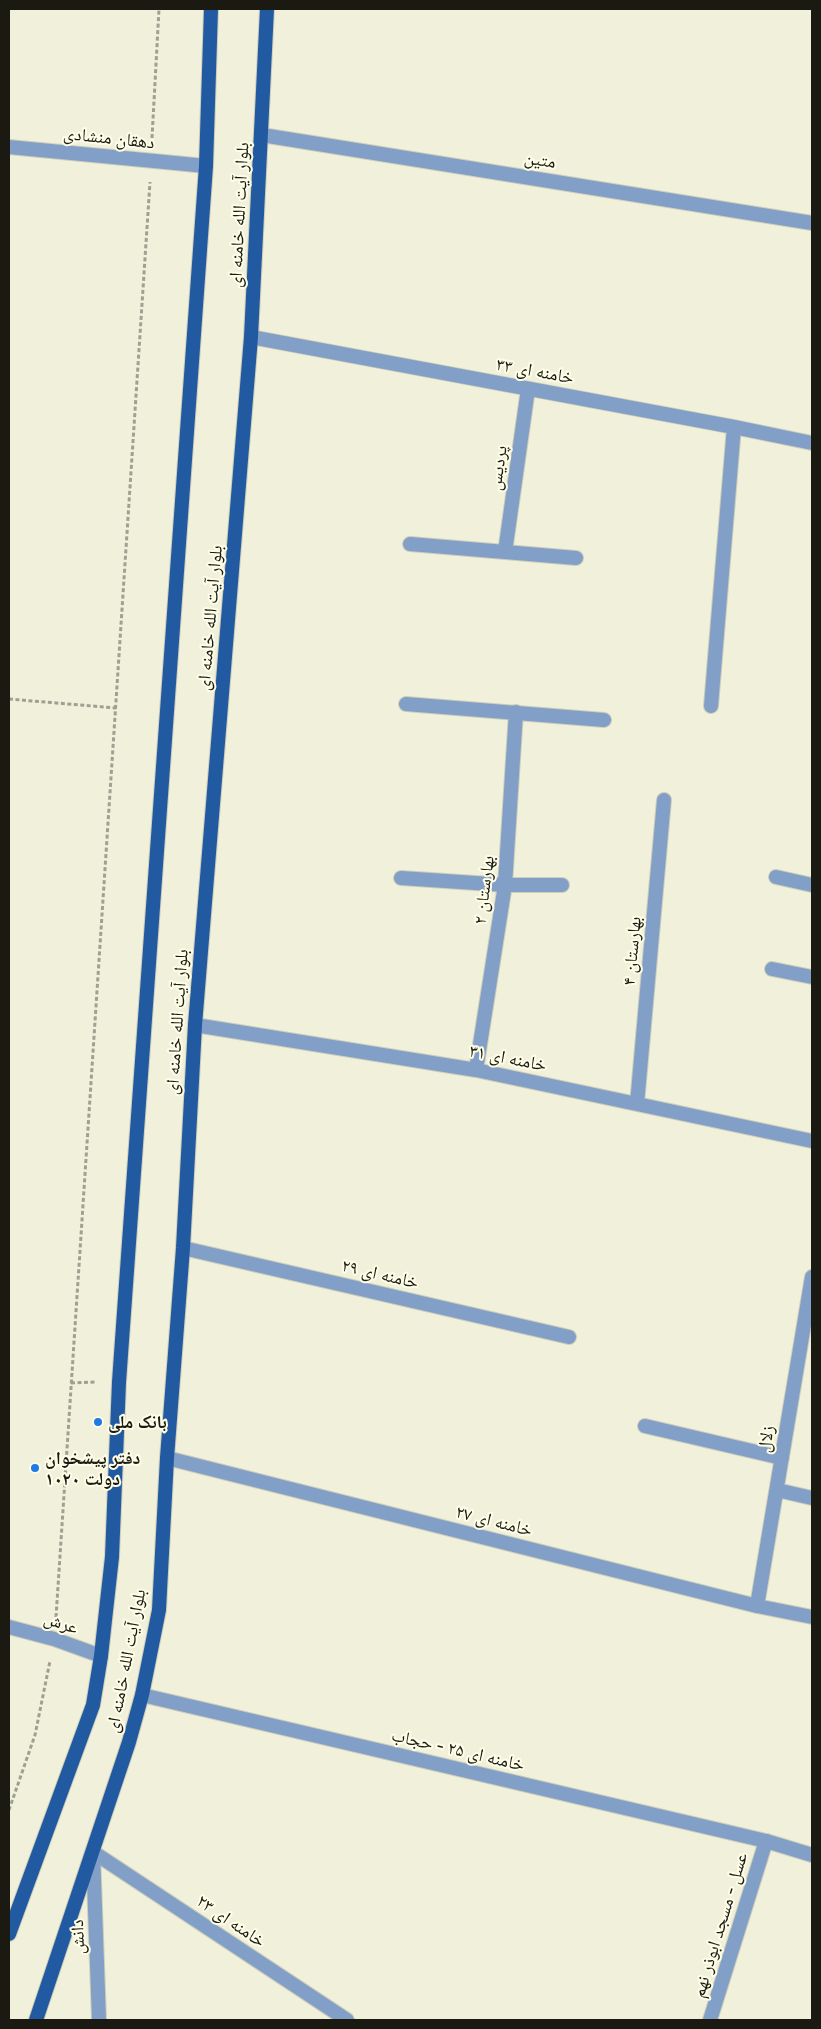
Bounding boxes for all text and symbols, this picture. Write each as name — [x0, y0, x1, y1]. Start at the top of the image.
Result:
street label: دهقان منشادی — [62, 122, 156, 154]
street label: بلوار آیت الله خامنه ای — [224, 142, 254, 288]
street label: متین — [523, 147, 557, 173]
street label: خامنه ای ۳۳ — [495, 354, 575, 388]
street label: پردیس — [484, 444, 512, 492]
street label: بلوار آیت الله خامنه ای — [193, 544, 227, 692]
street label: بهارستان ۲ — [469, 854, 499, 926]
street label: بهارستان ۴ — [618, 916, 646, 986]
street label: بلوار آیت الله خامنه ای — [161, 949, 193, 1095]
street label: خامنه ای ۳۱ — [468, 1040, 548, 1076]
street label: خامنه ای ۲۹ — [339, 1255, 421, 1293]
place label: بانک ملی — [108, 1411, 167, 1433]
marker: بانک ملی — [92, 1416, 104, 1428]
street label: زلال — [753, 1424, 779, 1454]
place label: دفتر پیشخوان دولت ۱۰۲۰ — [45, 1447, 140, 1490]
marker: دفتر پیشخوان دولت ۱۰۲۰ — [29, 1462, 41, 1474]
street label: خامنه ای ۲۷ — [453, 1501, 535, 1541]
street label: بلوار آیت الله خامنه ای — [101, 1587, 151, 1735]
street label: عرش — [41, 1607, 81, 1639]
street label: خامنه ای ۲۵ - حجاب — [389, 1724, 527, 1776]
street label: عسل - مسجد ابوذر نهم — [688, 1850, 752, 2000]
street label: خامنه ای ۲۳ — [193, 1890, 269, 1952]
street label: دانش — [67, 1919, 89, 1955]

